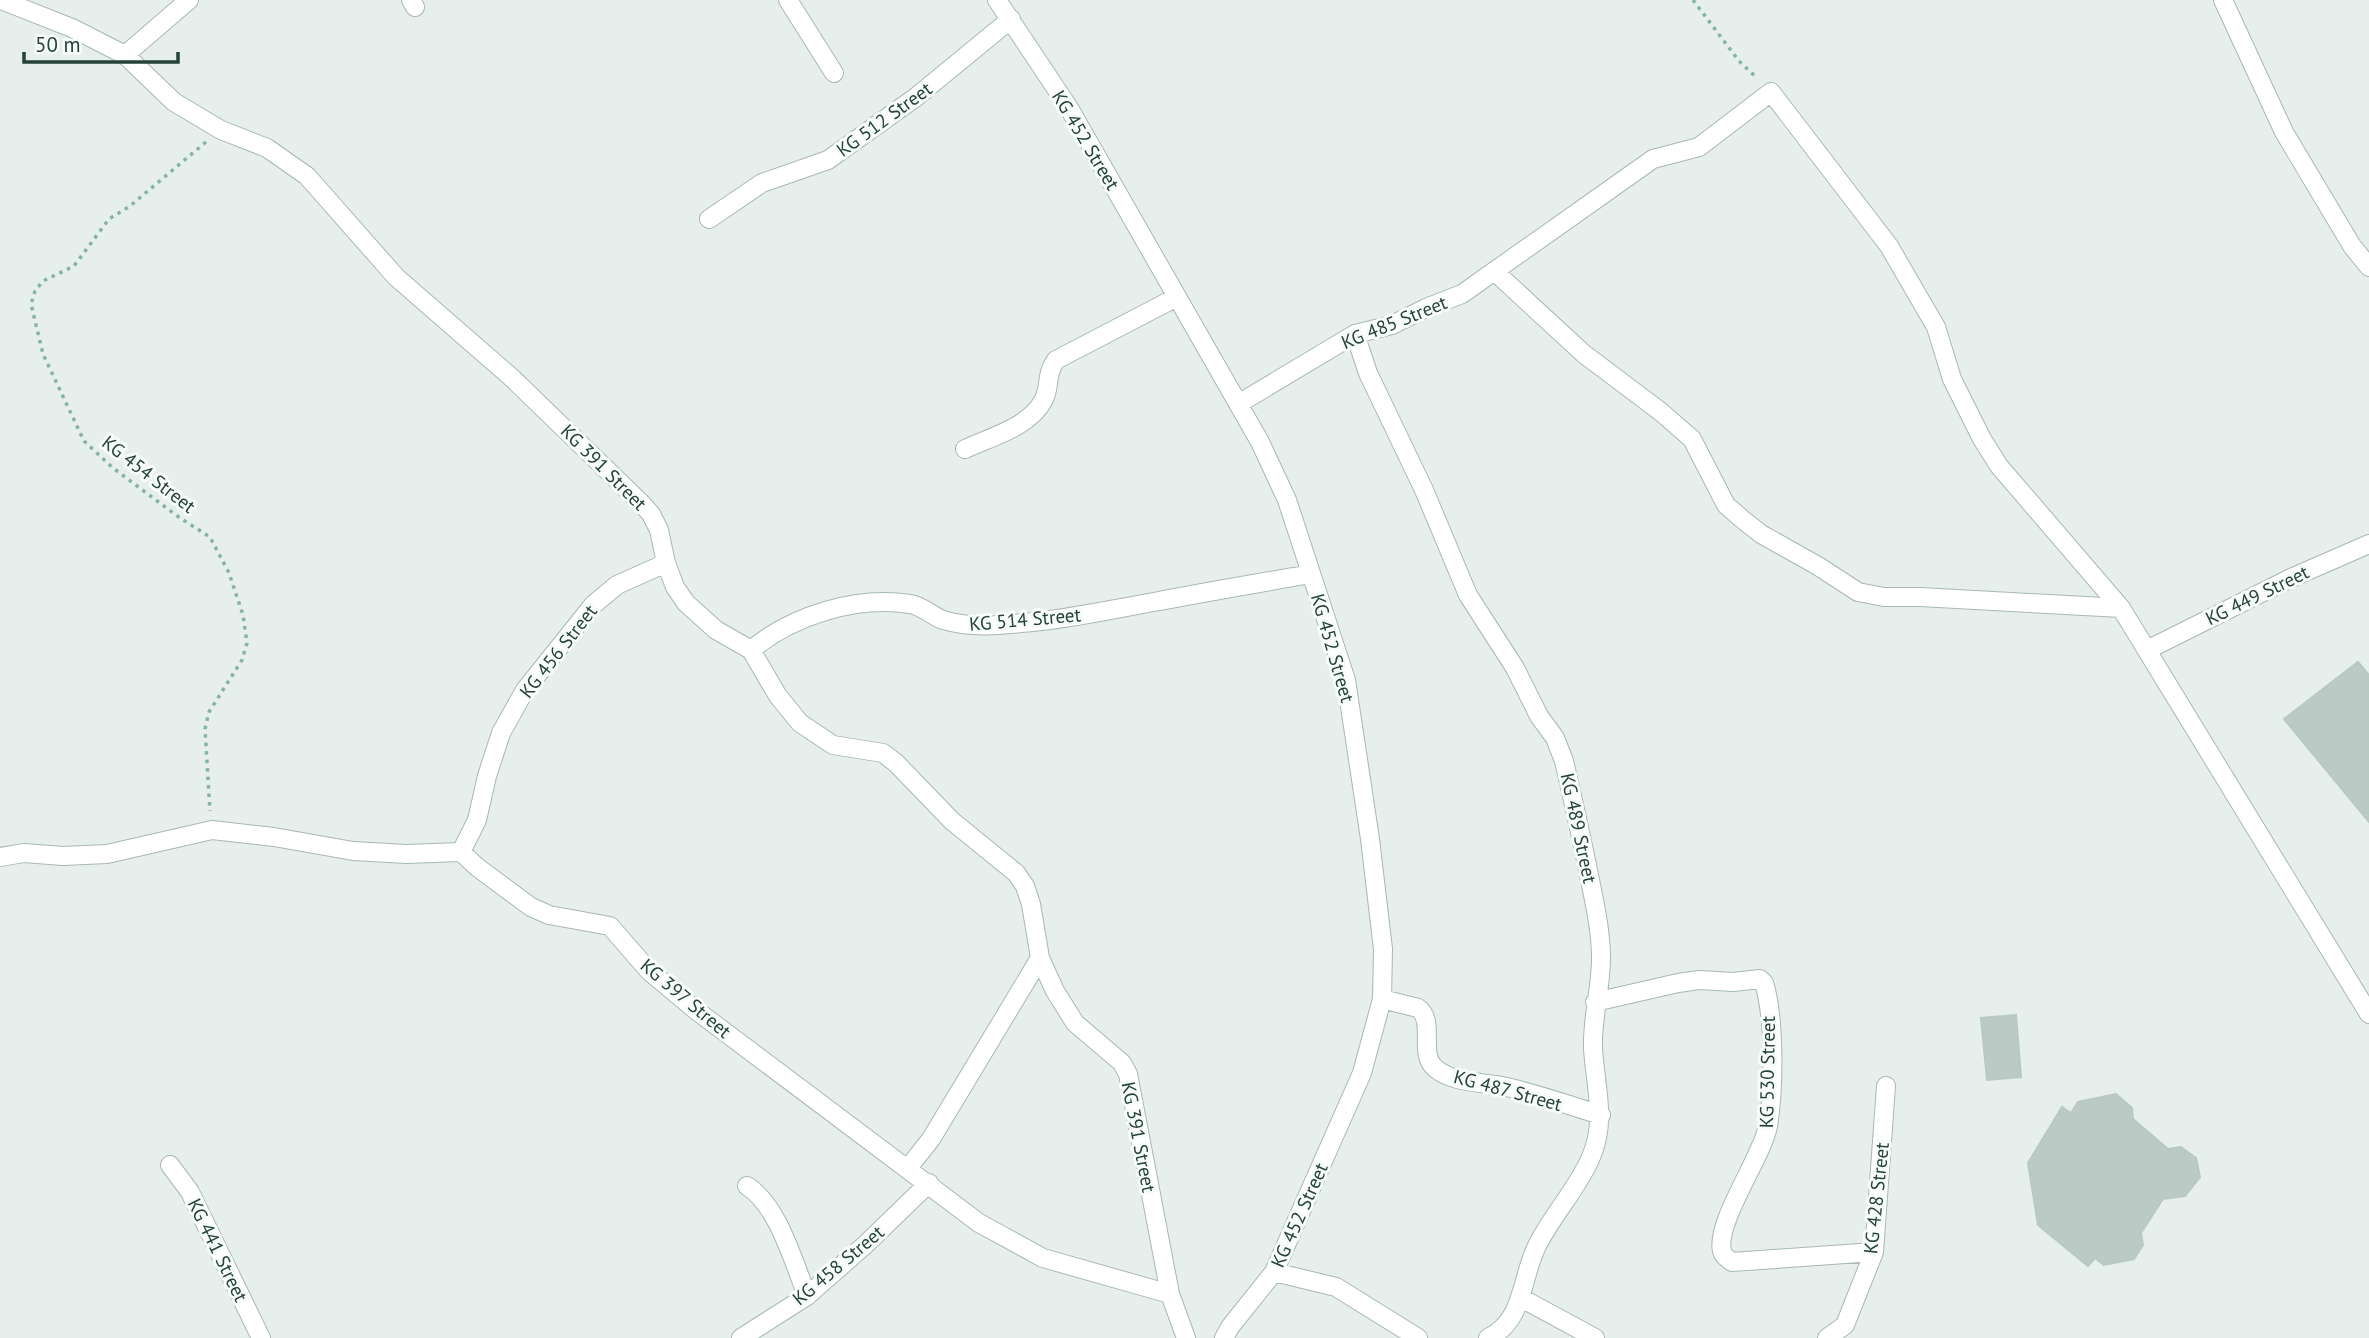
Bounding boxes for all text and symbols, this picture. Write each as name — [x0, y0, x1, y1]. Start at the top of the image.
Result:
scale bar — [24, 21, 178, 65]
text: 50 m — [35, 31, 81, 58]
street label: KG 512 Street — [832, 76, 937, 162]
street label: KG 452 Street — [1047, 86, 1125, 195]
street label: KG 485 Street — [1338, 290, 1451, 354]
street label: KG 391 Street — [556, 419, 652, 515]
street label: KG 454 Street — [97, 430, 201, 518]
street label: KG 449 Street — [2201, 559, 2313, 630]
street label: KG 452 Street — [1306, 591, 1360, 706]
street label: KG 456 Street — [514, 599, 602, 703]
street label: KG 514 Street — [968, 602, 1082, 636]
street label: KG 489 Street — [1556, 771, 1602, 886]
street label: KG 397 Street — [636, 953, 737, 1043]
street label: KG 530 Street — [1754, 1015, 1780, 1128]
street label: KG 487 Street — [1451, 1064, 1565, 1116]
street label: KG 391 Street — [1117, 1080, 1162, 1195]
street label: KG 428 Street — [1858, 1140, 1894, 1255]
street label: KG 452 Street — [1265, 1158, 1333, 1271]
street label: KG 441 Street — [183, 1194, 254, 1306]
street label: KG 458 Street — [787, 1219, 889, 1310]

